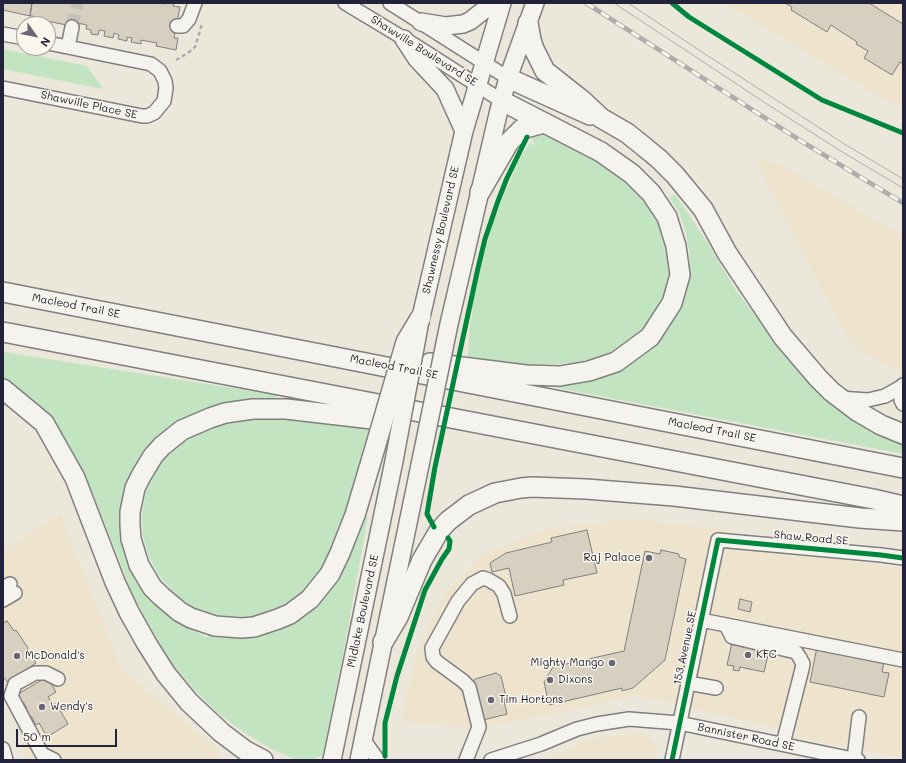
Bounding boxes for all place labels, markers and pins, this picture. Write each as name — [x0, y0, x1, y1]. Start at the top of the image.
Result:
place label: Raj Palace — [583, 551, 641, 565]
marker: Raj Palace — [644, 553, 654, 563]
place label: KFC — [756, 648, 777, 662]
place label: McDonald's — [25, 649, 85, 663]
marker: KFC — [743, 650, 753, 660]
marker: McDonald's — [12, 651, 22, 661]
place label: Mighty Mango — [531, 656, 604, 670]
marker: Mighty Mango — [607, 658, 617, 668]
place label: Dixons — [558, 673, 592, 687]
marker: Dixons — [545, 675, 555, 685]
place label: Tim Hortons — [499, 693, 563, 707]
marker: Tim Hortons — [486, 695, 496, 705]
place label: Wendy's — [50, 700, 93, 714]
marker: Wendy's — [37, 702, 47, 712]

